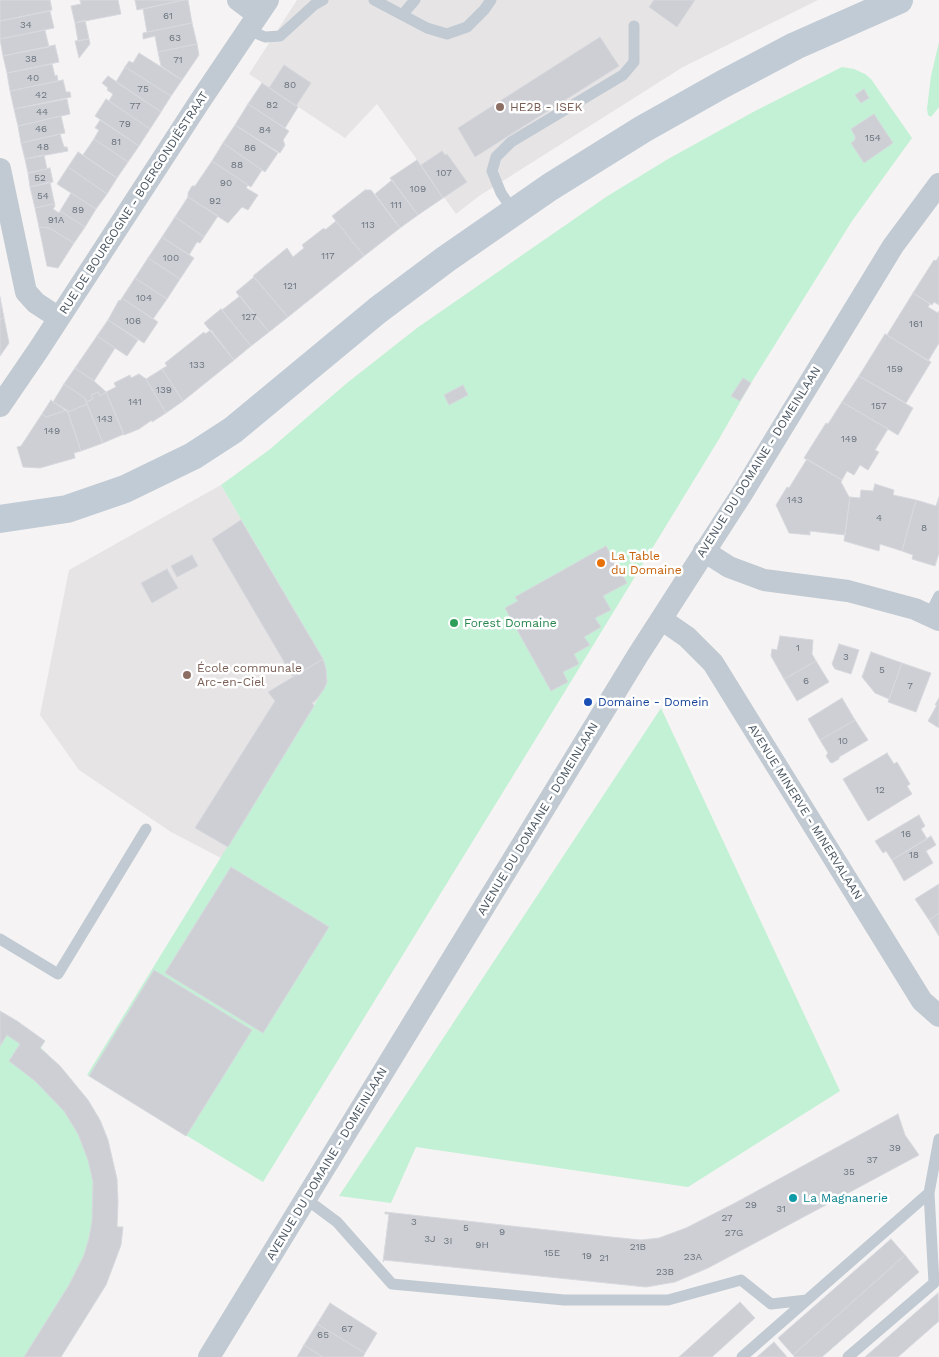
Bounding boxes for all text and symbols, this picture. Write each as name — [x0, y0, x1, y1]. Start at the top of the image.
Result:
house number: 61 — [163, 10, 173, 22]
house number: 34 — [20, 19, 32, 31]
house number: 63 — [169, 32, 181, 44]
house number: 38 — [25, 53, 37, 65]
house number: 71 — [173, 54, 183, 66]
house number: 40 — [27, 72, 39, 84]
house number: 80 — [284, 79, 296, 91]
house number: 75 — [137, 83, 149, 95]
house number: 42 — [35, 89, 47, 101]
street label: RUE DE BOURGOGNE - BOERGONDIËSTRAAT — [57, 89, 211, 317]
house number: 82 — [266, 99, 278, 111]
house number: 77 — [129, 100, 141, 112]
place label: HE2B - ISEK — [510, 100, 582, 114]
marker: HE2B - ISEK — [494, 101, 506, 113]
house number: 44 — [36, 106, 48, 118]
house number: 79 — [119, 118, 131, 130]
house number: 46 — [35, 123, 47, 135]
house number: 84 — [259, 124, 271, 136]
house number: 154 — [865, 132, 881, 144]
house number: 81 — [111, 136, 121, 148]
house number: 48 — [37, 141, 49, 153]
house number: 86 — [244, 142, 256, 154]
house number: 88 — [231, 159, 243, 171]
house number: 107 — [436, 167, 452, 179]
house number: 52 — [34, 172, 46, 184]
house number: 90 — [220, 177, 232, 189]
house number: 109 — [410, 183, 426, 195]
house number: 54 — [37, 190, 49, 202]
house number: 92 — [209, 195, 221, 207]
house number: 111 — [390, 199, 402, 211]
house number: 89 — [72, 204, 84, 216]
house number: 91A — [48, 214, 64, 226]
house number: 113 — [361, 219, 375, 231]
house number: 117 — [321, 250, 335, 262]
house number: 100 — [163, 252, 179, 264]
house number: 121 — [283, 280, 297, 292]
house number: 104 — [136, 292, 152, 304]
house number: 127 — [241, 311, 257, 323]
house number: 106 — [125, 315, 141, 327]
house number: 161 — [909, 318, 923, 330]
house number: 133 — [189, 359, 205, 371]
house number: 159 — [887, 363, 903, 375]
street label: AVENUE DU DOMAINE - DOMEINLAAN — [694, 364, 824, 560]
house number: 139 — [156, 384, 172, 396]
house number: 141 — [128, 396, 142, 408]
house number: 157 — [871, 400, 887, 412]
house number: 143 — [97, 413, 113, 425]
house number: 149 — [44, 425, 60, 437]
house number: 149 — [841, 433, 857, 445]
house number: 143 — [787, 494, 803, 506]
house number: 4 — [876, 512, 882, 524]
house number: 8 — [921, 522, 927, 534]
place label: La Table du Domaine — [611, 549, 682, 577]
marker: La Table du Domaine — [595, 557, 607, 569]
place label: Forest Domaine — [464, 616, 557, 630]
marker: Forest Domaine — [448, 617, 460, 629]
house number: 1 — [796, 642, 800, 654]
house number: 3 — [843, 651, 849, 663]
place label: École communale Arc-en-Ciel — [197, 661, 302, 689]
house number: 5 — [879, 664, 885, 676]
marker: École communale Arc-en-Ciel — [181, 669, 193, 681]
house number: 6 — [803, 675, 809, 687]
house number: 7 — [907, 680, 913, 692]
place label: Domaine - Domein — [598, 695, 709, 709]
marker: Domaine - Domein — [582, 696, 594, 708]
street label: AVENUE DU DOMAINE - DOMEINLAAN — [474, 720, 602, 918]
street label: AVENUE MINERVE - MINERVALAAN — [745, 722, 865, 902]
house number: 10 — [838, 735, 848, 747]
house number: 12 — [875, 784, 885, 796]
house number: 16 — [901, 828, 911, 840]
house number: 18 — [909, 849, 919, 861]
street label: AVENUE DU DOMAINE - DOMEINLAAN — [263, 1065, 391, 1263]
house number: 39 — [889, 1142, 901, 1154]
house number: 37 — [866, 1154, 878, 1166]
house number: 35 — [843, 1166, 855, 1178]
place label: La Magnanerie — [803, 1191, 888, 1205]
marker: La Magnanerie — [787, 1192, 799, 1204]
house number: 29 — [745, 1199, 757, 1211]
house number: 31 — [776, 1203, 786, 1215]
house number: 27 — [721, 1212, 733, 1224]
house number: 3 — [411, 1216, 417, 1228]
house number: 5 — [463, 1222, 469, 1234]
house number: 9 — [499, 1226, 505, 1238]
house number: 27G — [725, 1227, 743, 1239]
house number: 3J — [424, 1233, 436, 1245]
house number: 3I — [444, 1235, 452, 1247]
house number: 9H — [475, 1239, 489, 1251]
house number: 21B — [630, 1241, 646, 1253]
house number: 15E — [544, 1247, 560, 1259]
house number: 19 — [582, 1250, 592, 1262]
house number: 23A — [684, 1251, 702, 1263]
house number: 21 — [599, 1252, 609, 1264]
house number: 23B — [656, 1266, 674, 1278]
house number: 67 — [341, 1323, 353, 1335]
house number: 65 — [317, 1329, 329, 1341]

